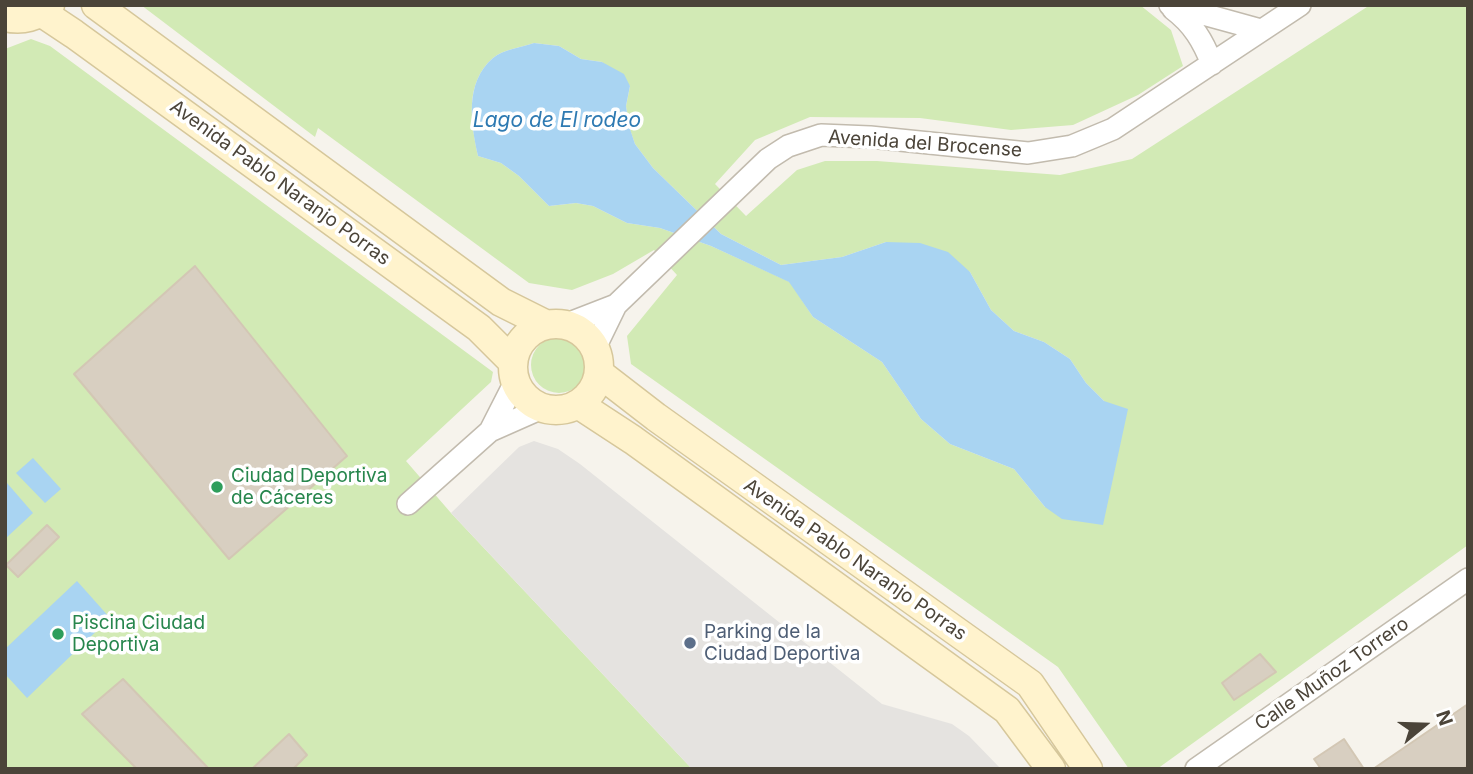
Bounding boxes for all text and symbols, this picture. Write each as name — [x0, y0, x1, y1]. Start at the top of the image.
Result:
street label: Avenida Pablo Naranjo Porras — [165, 95, 395, 271]
water label: Lago de El rodeo — [473, 108, 641, 134]
street label: Avenida del Brocense — [827, 126, 1023, 162]
place label: Ciudad Deportiva de Cáceres — [231, 465, 387, 509]
street label: Avenida Pablo Naranjo Porras — [739, 474, 971, 646]
marker: Ciudad Deportiva de Cáceres — [209, 479, 225, 495]
place label: Piscina Ciudad Deportiva — [72, 612, 205, 656]
street label: Calle Muñoz Torrero — [1251, 612, 1413, 736]
place label: Parking de la Ciudad Deportiva — [704, 621, 860, 665]
marker: Piscina Ciudad Deportiva — [50, 626, 66, 642]
marker: Parking de la Ciudad Deportiva — [682, 635, 698, 651]
north arrow — [1389, 690, 1459, 760]
text: N — [1431, 707, 1458, 729]

